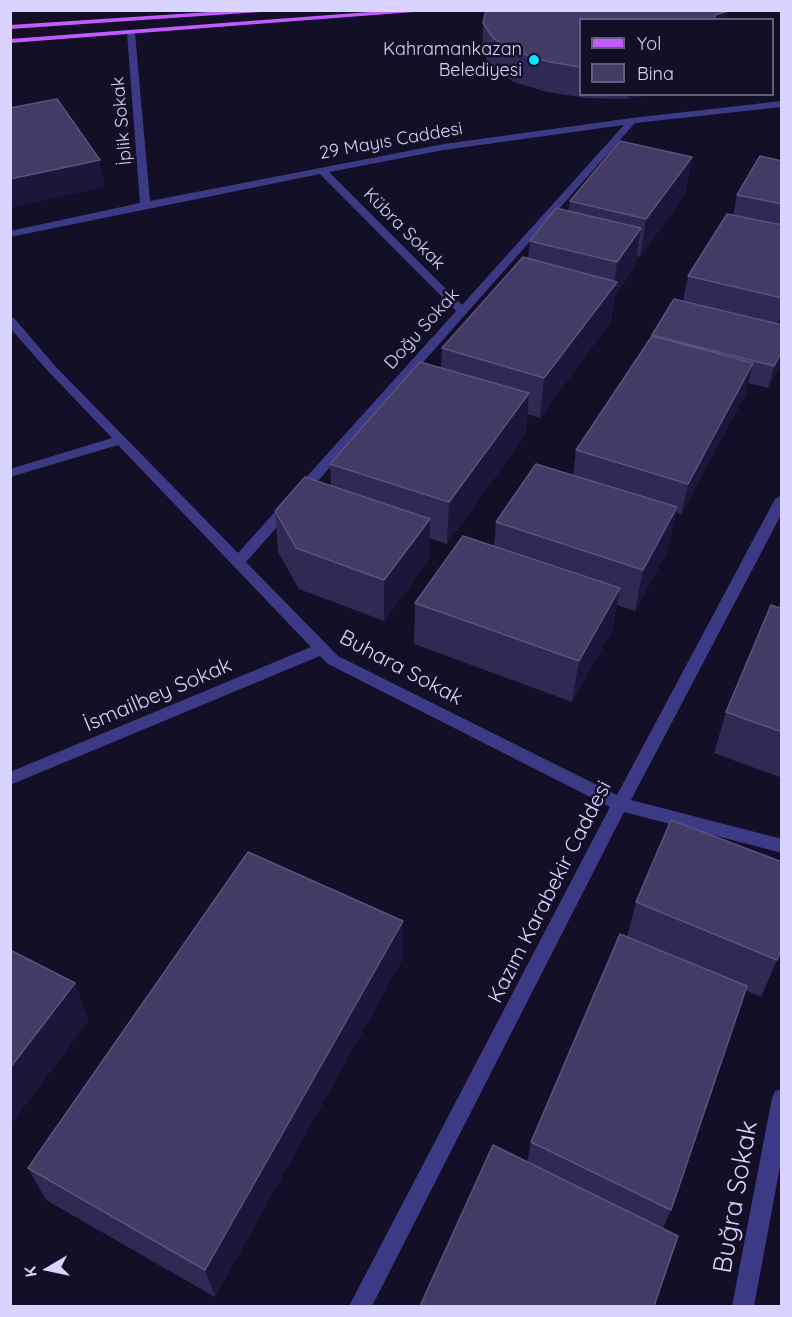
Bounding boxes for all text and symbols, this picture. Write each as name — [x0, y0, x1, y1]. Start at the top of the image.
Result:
legend — [579, 18, 774, 96]
text: Yol — [637, 32, 661, 55]
place label: Kahramankazan Belediyesi — [383, 39, 522, 82]
marker: Kahramankazan Belediyesi — [527, 53, 541, 67]
text: Bina — [637, 62, 674, 85]
street label: İplik Sokak — [107, 76, 137, 166]
street label: 29 Mayıs Caddesi — [318, 118, 464, 164]
street label: Kübra Sokak — [359, 184, 449, 274]
street label: Doğu Sokak — [380, 284, 464, 374]
street label: Buhara Sokak — [335, 625, 467, 711]
street label: İsmailbey Sokak — [80, 653, 236, 737]
street label: Kazım Karabekir Caddesi — [483, 777, 617, 1007]
street label: Buğra Sokak — [707, 1118, 765, 1276]
north arrow — [18, 1239, 78, 1299]
text: K — [20, 1265, 41, 1279]

